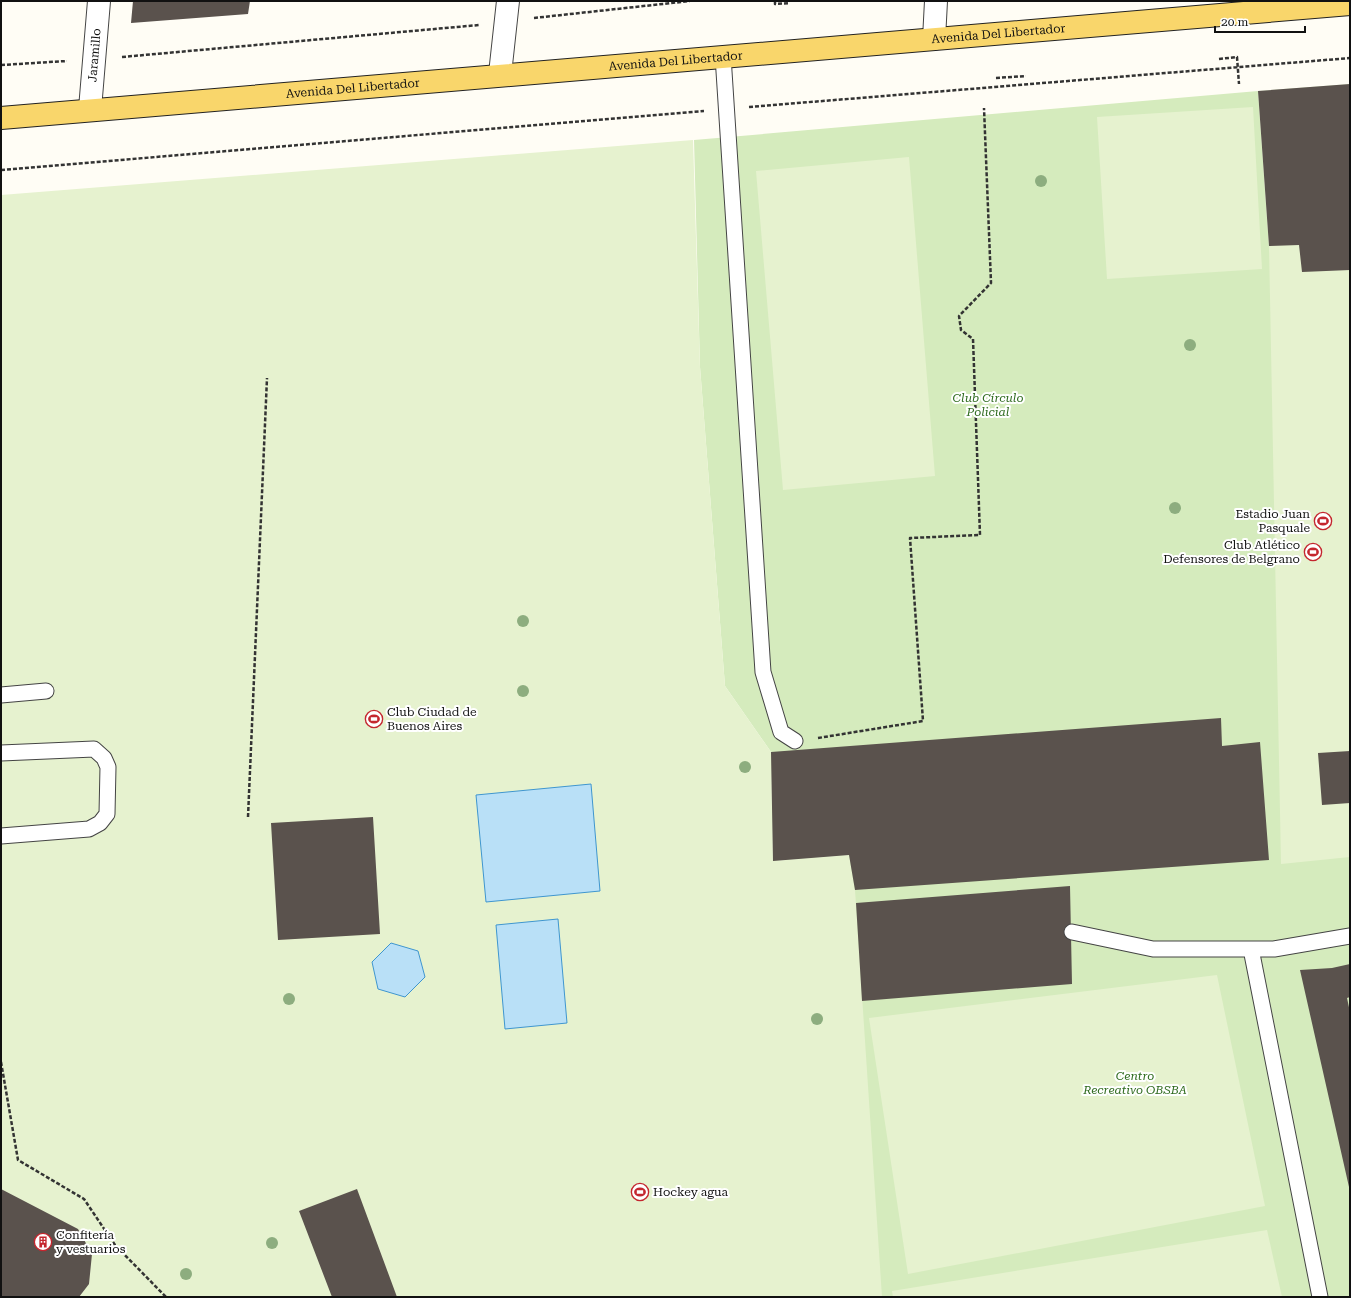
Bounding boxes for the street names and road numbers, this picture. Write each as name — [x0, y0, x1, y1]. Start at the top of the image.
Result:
street label: Avenida Del Libertador — [931, 21, 1066, 46]
street label: Jaramillo — [85, 28, 104, 83]
street label: Avenida Del Libertador — [608, 48, 743, 74]
street label: Avenida Del Libertador — [285, 76, 420, 101]

